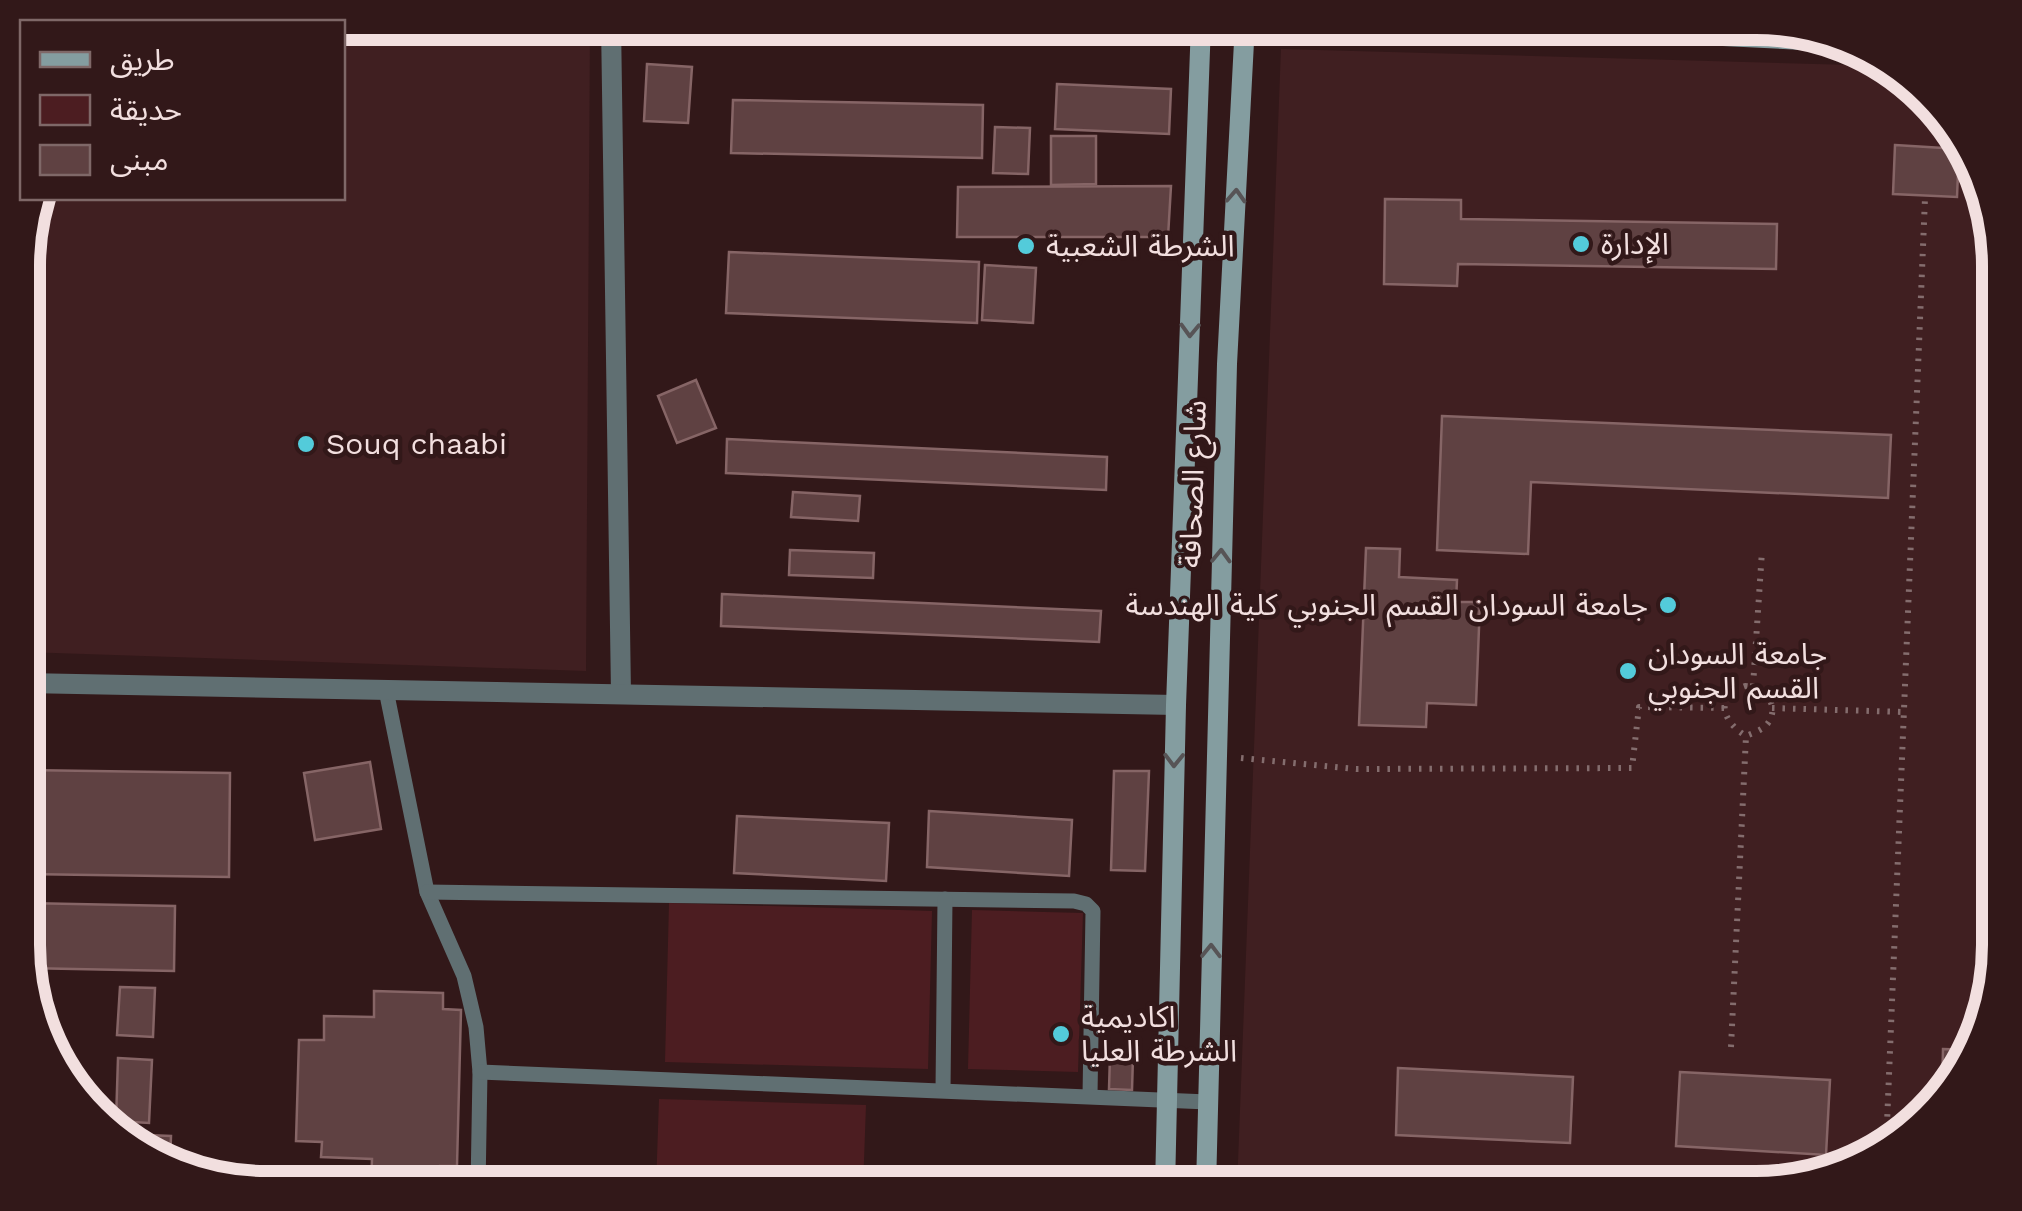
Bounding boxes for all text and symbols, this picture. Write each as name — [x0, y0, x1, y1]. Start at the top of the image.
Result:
legend — [20, 20, 345, 200]
text: طريق — [110, 42, 175, 78]
text: حديقة — [110, 92, 182, 127]
text: مبنى — [110, 142, 168, 177]
one-way arrow — [1225, 188, 1246, 204]
place label: الإدارة — [1601, 226, 1669, 264]
place label: الشرطة الشعبية — [1046, 228, 1235, 263]
marker: الإدارة — [1570, 233, 1592, 255]
marker: الشرطة الشعبية — [1015, 235, 1037, 257]
one-way arrow — [1180, 322, 1201, 338]
street label: شارع الصحافة — [1172, 399, 1218, 569]
place label: Souq chaabi — [326, 426, 507, 461]
marker: Souq chaabi — [295, 433, 317, 455]
one-way arrow — [1211, 547, 1232, 563]
place label: جامعة السودان القسم الجنوبي كلية الهندسة — [1125, 587, 1648, 628]
marker: جامعة السودان القسم الجنوبي كلية الهندسة — [1657, 594, 1679, 616]
place label: جامعة السودان القسم الجنوبي — [1648, 636, 1827, 711]
marker: جامعة السودان القسم الجنوبي — [1617, 660, 1639, 682]
one-way arrow — [1164, 752, 1185, 768]
one-way arrow — [1201, 942, 1222, 958]
place label: اكاديمية الشرطة العليا — [1081, 999, 1237, 1068]
marker: اكاديمية الشرطة العليا — [1050, 1023, 1072, 1045]

